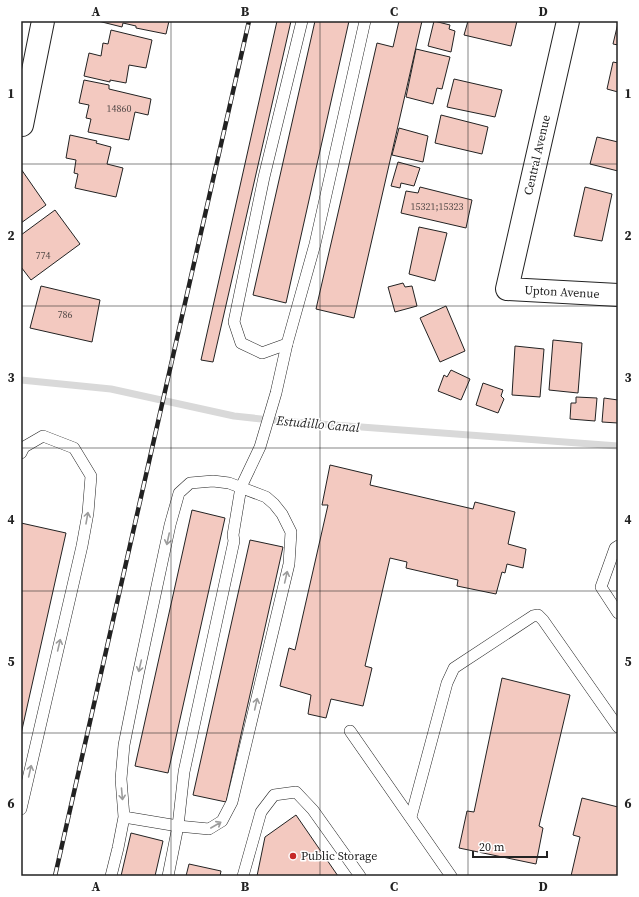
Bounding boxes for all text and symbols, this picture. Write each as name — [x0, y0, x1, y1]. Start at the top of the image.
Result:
text: A — [92, 3, 101, 20]
text: B — [241, 3, 250, 20]
text: C — [390, 3, 398, 20]
text: D — [538, 3, 548, 20]
text: 1 — [7, 85, 15, 102]
text: 1 — [624, 85, 632, 102]
house number: 14860 — [107, 102, 132, 115]
street label: Central Avenue — [520, 113, 554, 197]
house number: 15321;15323 — [411, 200, 464, 213]
text: 2 — [7, 227, 15, 244]
text: 2 — [624, 227, 632, 244]
house number: 774 — [36, 249, 51, 262]
street label: Upton Avenue — [524, 282, 600, 302]
house number: 786 — [58, 308, 73, 321]
text: 3 — [7, 369, 15, 386]
text: 3 — [624, 369, 632, 386]
water label: Estudillo Canal — [275, 412, 361, 436]
text: 4 — [7, 511, 15, 528]
text: 4 — [624, 511, 632, 528]
one-way arrow — [83, 512, 91, 525]
one-way arrow — [163, 532, 171, 545]
one-way arrow — [283, 571, 290, 584]
one-way arrow — [55, 638, 63, 651]
text: 5 — [7, 653, 15, 670]
text: 5 — [624, 653, 632, 670]
one-way arrow — [135, 659, 143, 672]
one-way arrow — [252, 697, 260, 710]
one-way arrow — [26, 765, 34, 778]
one-way arrow — [119, 787, 126, 800]
text: 6 — [7, 795, 15, 812]
text: 6 — [624, 795, 632, 812]
one-way arrow — [210, 820, 222, 828]
scale bar — [473, 833, 547, 859]
text: 20 m — [479, 839, 505, 855]
place label: Public Storage — [301, 848, 377, 864]
marker: Public Storage — [288, 851, 298, 861]
text: A — [92, 878, 101, 895]
text: B — [241, 878, 250, 895]
text: C — [390, 878, 398, 895]
text: D — [538, 878, 548, 895]

